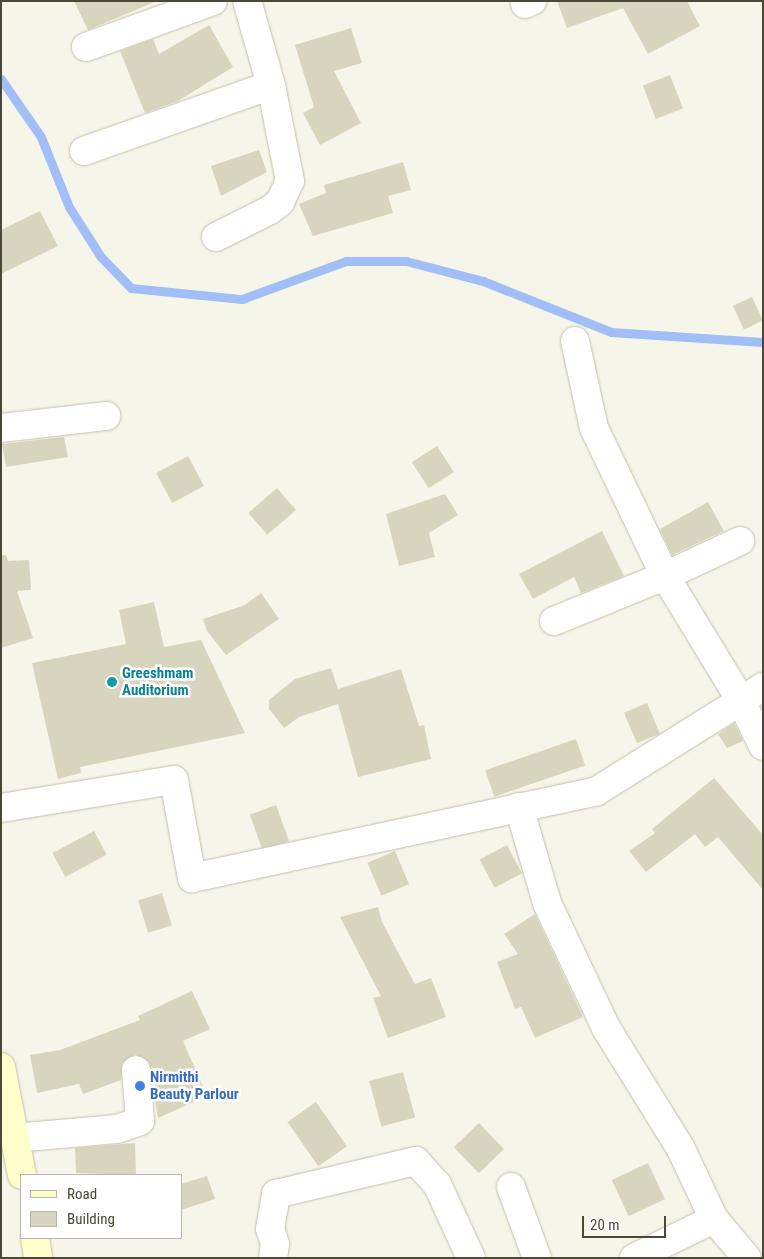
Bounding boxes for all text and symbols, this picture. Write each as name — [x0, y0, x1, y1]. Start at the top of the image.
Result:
place label: Greeshmam Auditorium — [122, 664, 193, 699]
marker: Greeshmam Auditorium — [106, 676, 118, 688]
place label: Nirmithi Beauty Parlour — [150, 1068, 239, 1103]
marker: Nirmithi Beauty Parlour — [134, 1080, 146, 1092]
legend — [20, 1174, 182, 1239]
text: Road — [67, 1185, 97, 1203]
scale bar — [584, 1206, 668, 1238]
text: Building — [67, 1210, 115, 1228]
text: 20 m — [590, 1216, 620, 1234]

